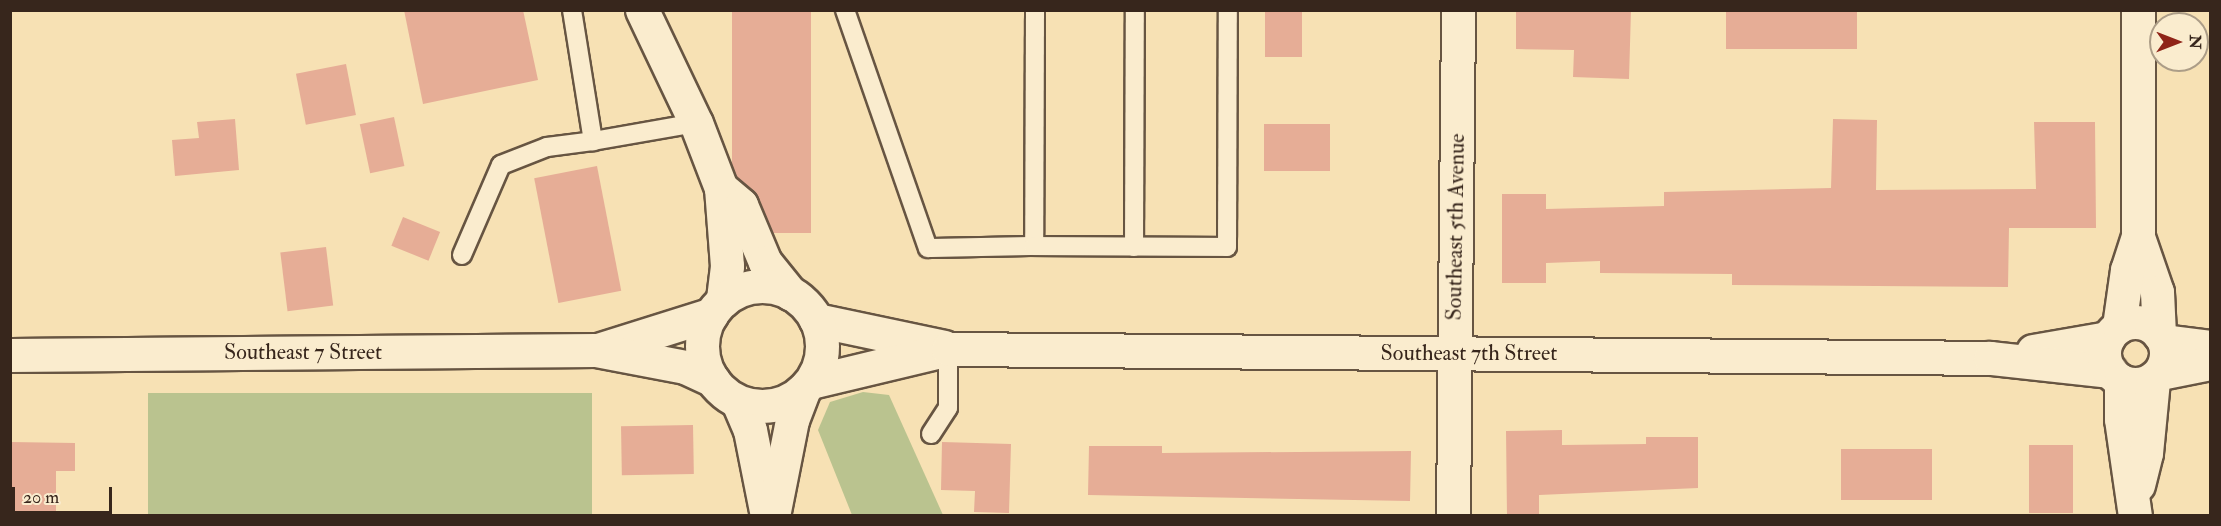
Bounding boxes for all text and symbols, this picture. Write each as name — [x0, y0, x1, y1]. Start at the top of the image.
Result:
north arrow — [2149, 12, 2209, 72]
text: N — [2185, 35, 2205, 49]
street label: Southeast 5th Avenue — [1441, 133, 1471, 321]
street label: Southeast 7 Street — [224, 340, 382, 366]
street label: Southeast 7th Street — [1381, 341, 1557, 367]
scale bar — [15, 475, 116, 513]
text: 20 m — [23, 486, 59, 509]

